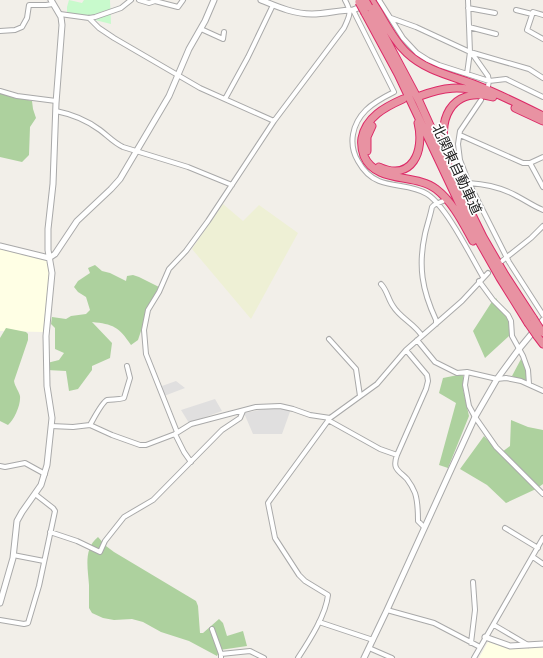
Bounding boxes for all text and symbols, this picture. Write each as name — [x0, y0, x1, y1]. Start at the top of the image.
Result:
street label: 北関東自動車道 — [429, 121, 486, 217]

